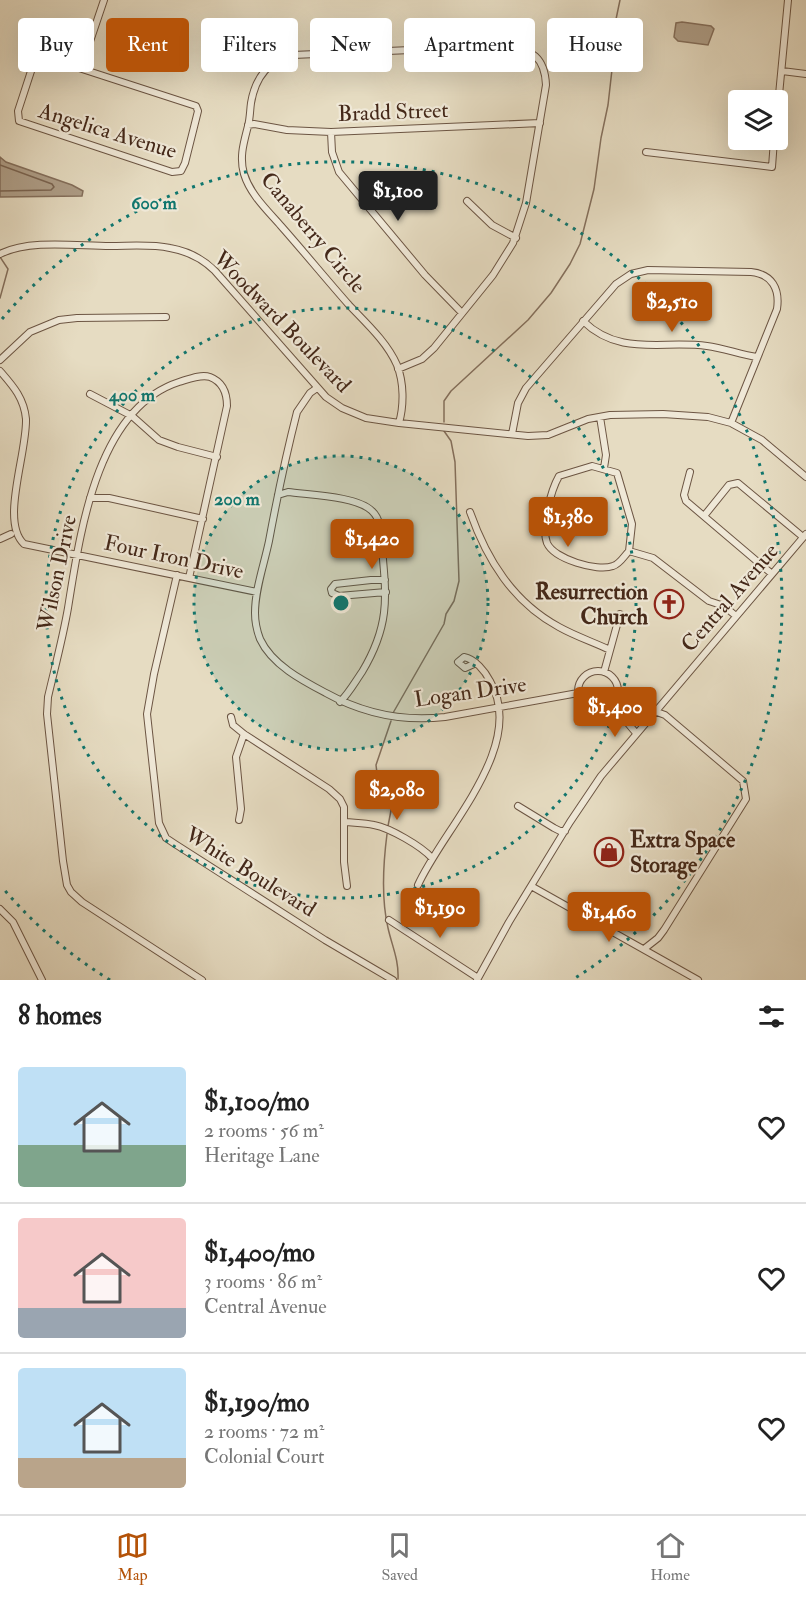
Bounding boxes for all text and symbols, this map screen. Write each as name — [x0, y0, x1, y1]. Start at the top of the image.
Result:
chip: Buy — [18, 18, 94, 72]
chip: Rent — [106, 18, 189, 72]
chip: Filters — [201, 18, 298, 72]
chip: New — [310, 18, 392, 72]
chip: Apartment — [404, 18, 535, 72]
chip: House — [547, 18, 643, 72]
map controls — [728, 90, 788, 150]
button: layers — [728, 90, 788, 150]
street label: Angelica Avenue — [34, 96, 180, 165]
street label: Bradd Street — [337, 96, 449, 128]
street label: Canaberry Circle — [254, 166, 372, 299]
pin: $1,100 — [349, 171, 447, 222]
text: $1,100 — [373, 178, 423, 203]
text: 600 m — [131, 192, 178, 215]
street label: Woodward Boulevard — [207, 244, 357, 399]
pin: $2,510 — [623, 282, 721, 333]
text: $2,510 — [646, 289, 698, 314]
text: 400 m — [108, 384, 156, 407]
text: 200 m — [214, 488, 261, 511]
pin: $1,380 — [519, 497, 617, 548]
text: $1,380 — [543, 504, 593, 529]
street label: Wilson Drive — [31, 512, 83, 635]
pin: $1,420 — [323, 519, 421, 570]
text: $1,420 — [345, 526, 399, 551]
street label: Four Iron Drive — [101, 529, 246, 585]
street label: Central Avenue — [675, 538, 785, 658]
place label: Resurrection Church — [535, 578, 649, 631]
church icon: Resurrection Church — [653, 588, 685, 620]
centre of rings — [331, 593, 351, 613]
street label: Logan Drive — [412, 670, 528, 714]
pin: $1,400 — [566, 687, 664, 738]
text: $1,400 — [588, 694, 642, 719]
pin: $2,080 — [348, 770, 446, 821]
text: $2,080 — [369, 777, 425, 802]
street label: White Boulevard — [179, 820, 321, 923]
place label: Extra Space Storage — [630, 826, 736, 880]
shop icon: Extra Space Storage — [593, 836, 625, 868]
pin: $1,190 — [391, 888, 489, 939]
pin: $1,460 — [560, 892, 658, 943]
text: $1,190 — [415, 895, 465, 920]
text: $1,460 — [582, 899, 636, 924]
text: 8 homes — [18, 1000, 102, 1032]
icon: filters — [755, 1000, 788, 1033]
text: $1,100/mo — [204, 1086, 309, 1118]
icon: home — [66, 1091, 138, 1163]
icon: heart — [755, 1111, 788, 1144]
text: 2 rooms · 56 m² — [204, 1118, 324, 1143]
text: Heritage Lane — [204, 1143, 320, 1168]
text: $1,400/mo — [204, 1237, 315, 1269]
icon: home — [66, 1242, 138, 1314]
icon: heart — [755, 1262, 788, 1295]
text: 3 rooms · 86 m² — [204, 1269, 322, 1294]
text: Central Avenue — [204, 1294, 327, 1319]
text: $1,190/mo — [204, 1387, 309, 1419]
icon: home — [66, 1392, 138, 1464]
icon: heart — [755, 1412, 788, 1445]
text: 2 rooms · 72 m² — [204, 1419, 324, 1444]
text: Colonial Court — [204, 1444, 325, 1469]
tab: Map — [116, 1529, 149, 1585]
tab: Saved — [381, 1529, 418, 1585]
tab: Home — [650, 1529, 690, 1585]

